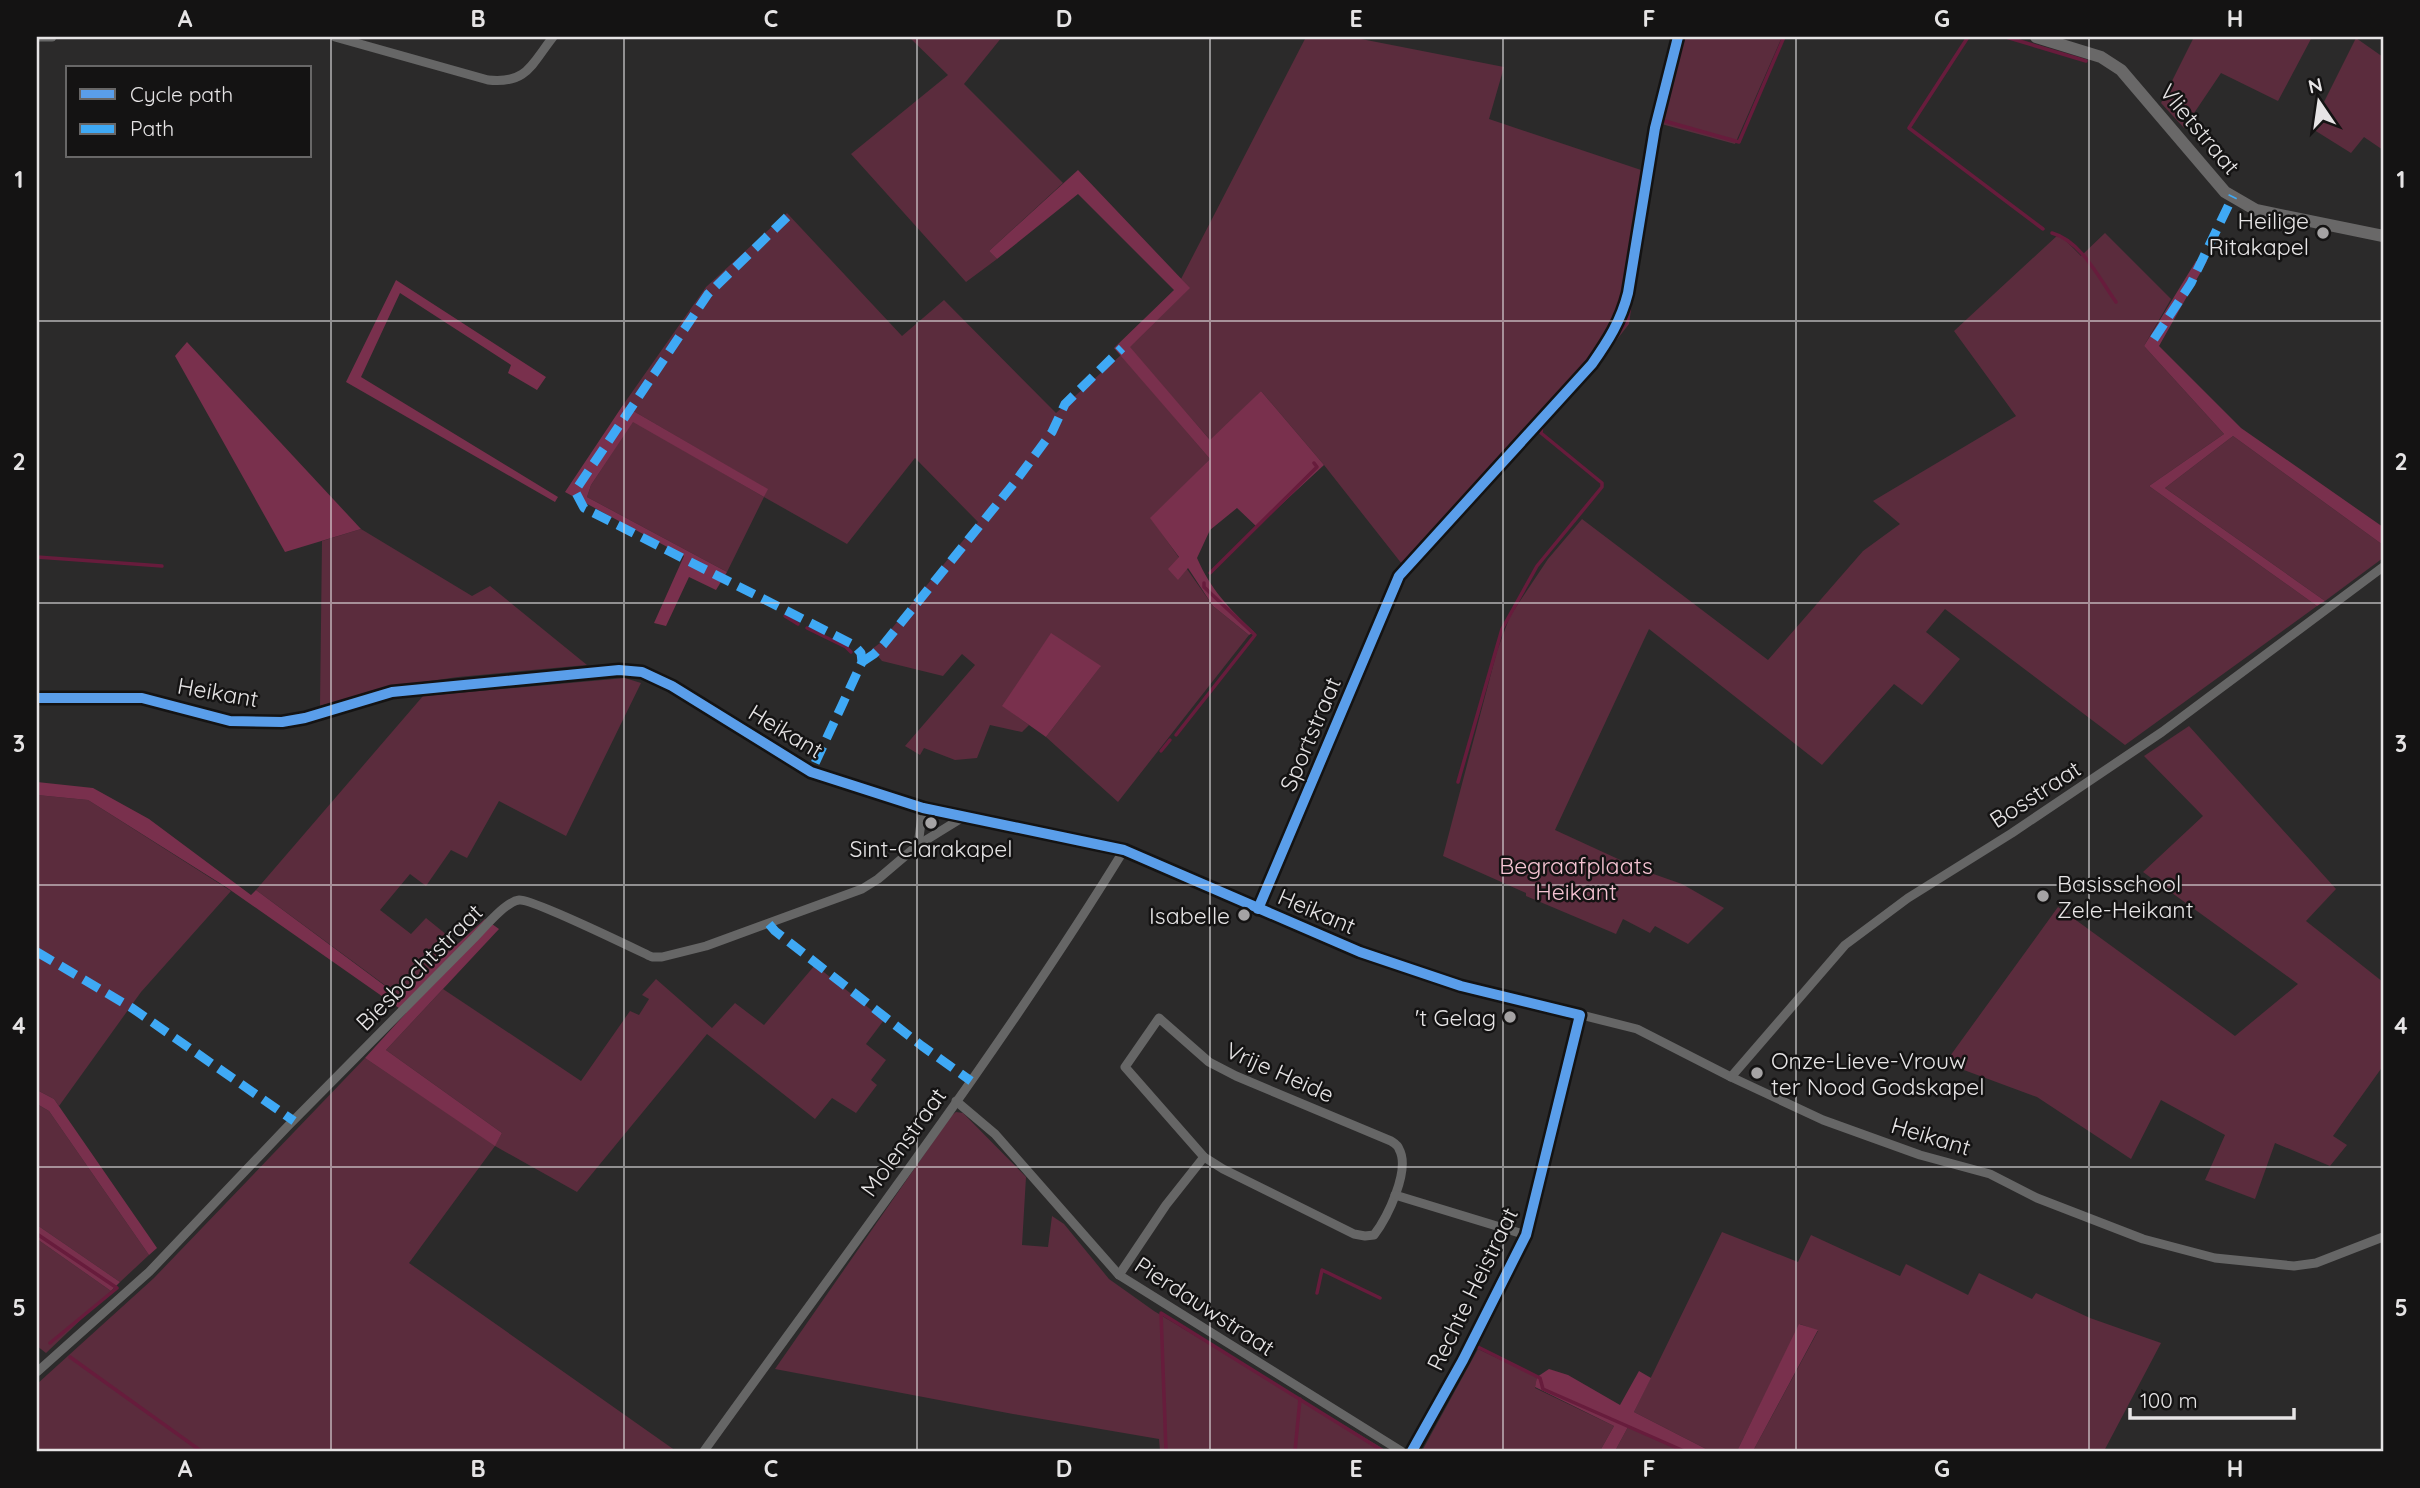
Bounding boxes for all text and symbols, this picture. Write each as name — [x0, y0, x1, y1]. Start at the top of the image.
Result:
text: A — [178, 4, 193, 33]
text: B — [470, 4, 486, 33]
text: C — [764, 4, 778, 33]
text: D — [1056, 4, 1072, 33]
text: E — [1349, 4, 1363, 33]
text: F — [1643, 4, 1655, 33]
text: G — [1934, 4, 1950, 33]
text: H — [2227, 4, 2243, 33]
legend — [66, 66, 312, 158]
north arrow — [2284, 66, 2354, 136]
text: N — [2306, 72, 2325, 99]
street label: Vlietstraat — [2154, 78, 2247, 181]
text: Cycle path — [130, 81, 233, 107]
text: Path — [130, 115, 174, 141]
text: 1 — [15, 165, 23, 194]
text: 1 — [2397, 165, 2405, 194]
place label: Heilige Ritakapel — [2209, 206, 2309, 261]
marker: Heilige Ritakapel — [2315, 225, 2331, 241]
text: 2 — [12, 447, 26, 476]
text: 2 — [2394, 447, 2408, 476]
street label: Heikant — [175, 671, 261, 713]
street label: Sportstraat — [1273, 672, 1347, 795]
street label: Heikant — [744, 698, 829, 765]
text: 3 — [13, 729, 25, 758]
text: 3 — [2395, 729, 2407, 758]
street label: Bosstraat — [1984, 754, 2086, 834]
marker: Sint-Clarakapel — [923, 815, 939, 831]
place label: Sint-Clarakapel — [849, 834, 1013, 863]
park label: Begraafplaats Heikant — [1499, 851, 1653, 906]
place label: Basisschool Zele-Heikant — [2057, 869, 2194, 924]
street label: Heikant — [1274, 882, 1360, 940]
marker: Basisschool Zele-Heikant — [2035, 888, 2051, 904]
street label: Biesbochtstraat — [349, 897, 489, 1037]
place label: Isabelle — [1149, 901, 1230, 930]
marker: Isabelle — [1236, 907, 1252, 923]
place label: 't Gelag — [1415, 1003, 1496, 1032]
marker: 't Gelag — [1502, 1009, 1518, 1025]
text: 4 — [12, 1011, 26, 1040]
text: 4 — [2394, 1011, 2408, 1040]
street label: Vrije Heide — [1221, 1035, 1339, 1109]
place label: Onze-Lieve-Vrouw ter Nood Godskapel — [1771, 1046, 1985, 1101]
marker: Onze-Lieve-Vrouw ter Nood Godskapel — [1749, 1065, 1765, 1081]
street label: Molenstraat — [854, 1082, 952, 1202]
street label: Heikant — [1888, 1110, 1975, 1162]
street label: Rechte Heistraat — [1420, 1203, 1524, 1375]
street label: Pierdauwstraat — [1130, 1250, 1281, 1362]
text: 5 — [12, 1293, 26, 1322]
text: 5 — [2394, 1293, 2408, 1322]
scale bar — [2130, 1376, 2294, 1420]
text: 100 m — [2140, 1387, 2198, 1413]
text: A — [178, 1454, 193, 1483]
text: B — [470, 1454, 486, 1483]
text: C — [764, 1454, 778, 1483]
text: D — [1056, 1454, 1072, 1483]
text: E — [1349, 1454, 1363, 1483]
text: F — [1643, 1454, 1655, 1483]
text: G — [1934, 1454, 1950, 1483]
text: H — [2227, 1454, 2243, 1483]

